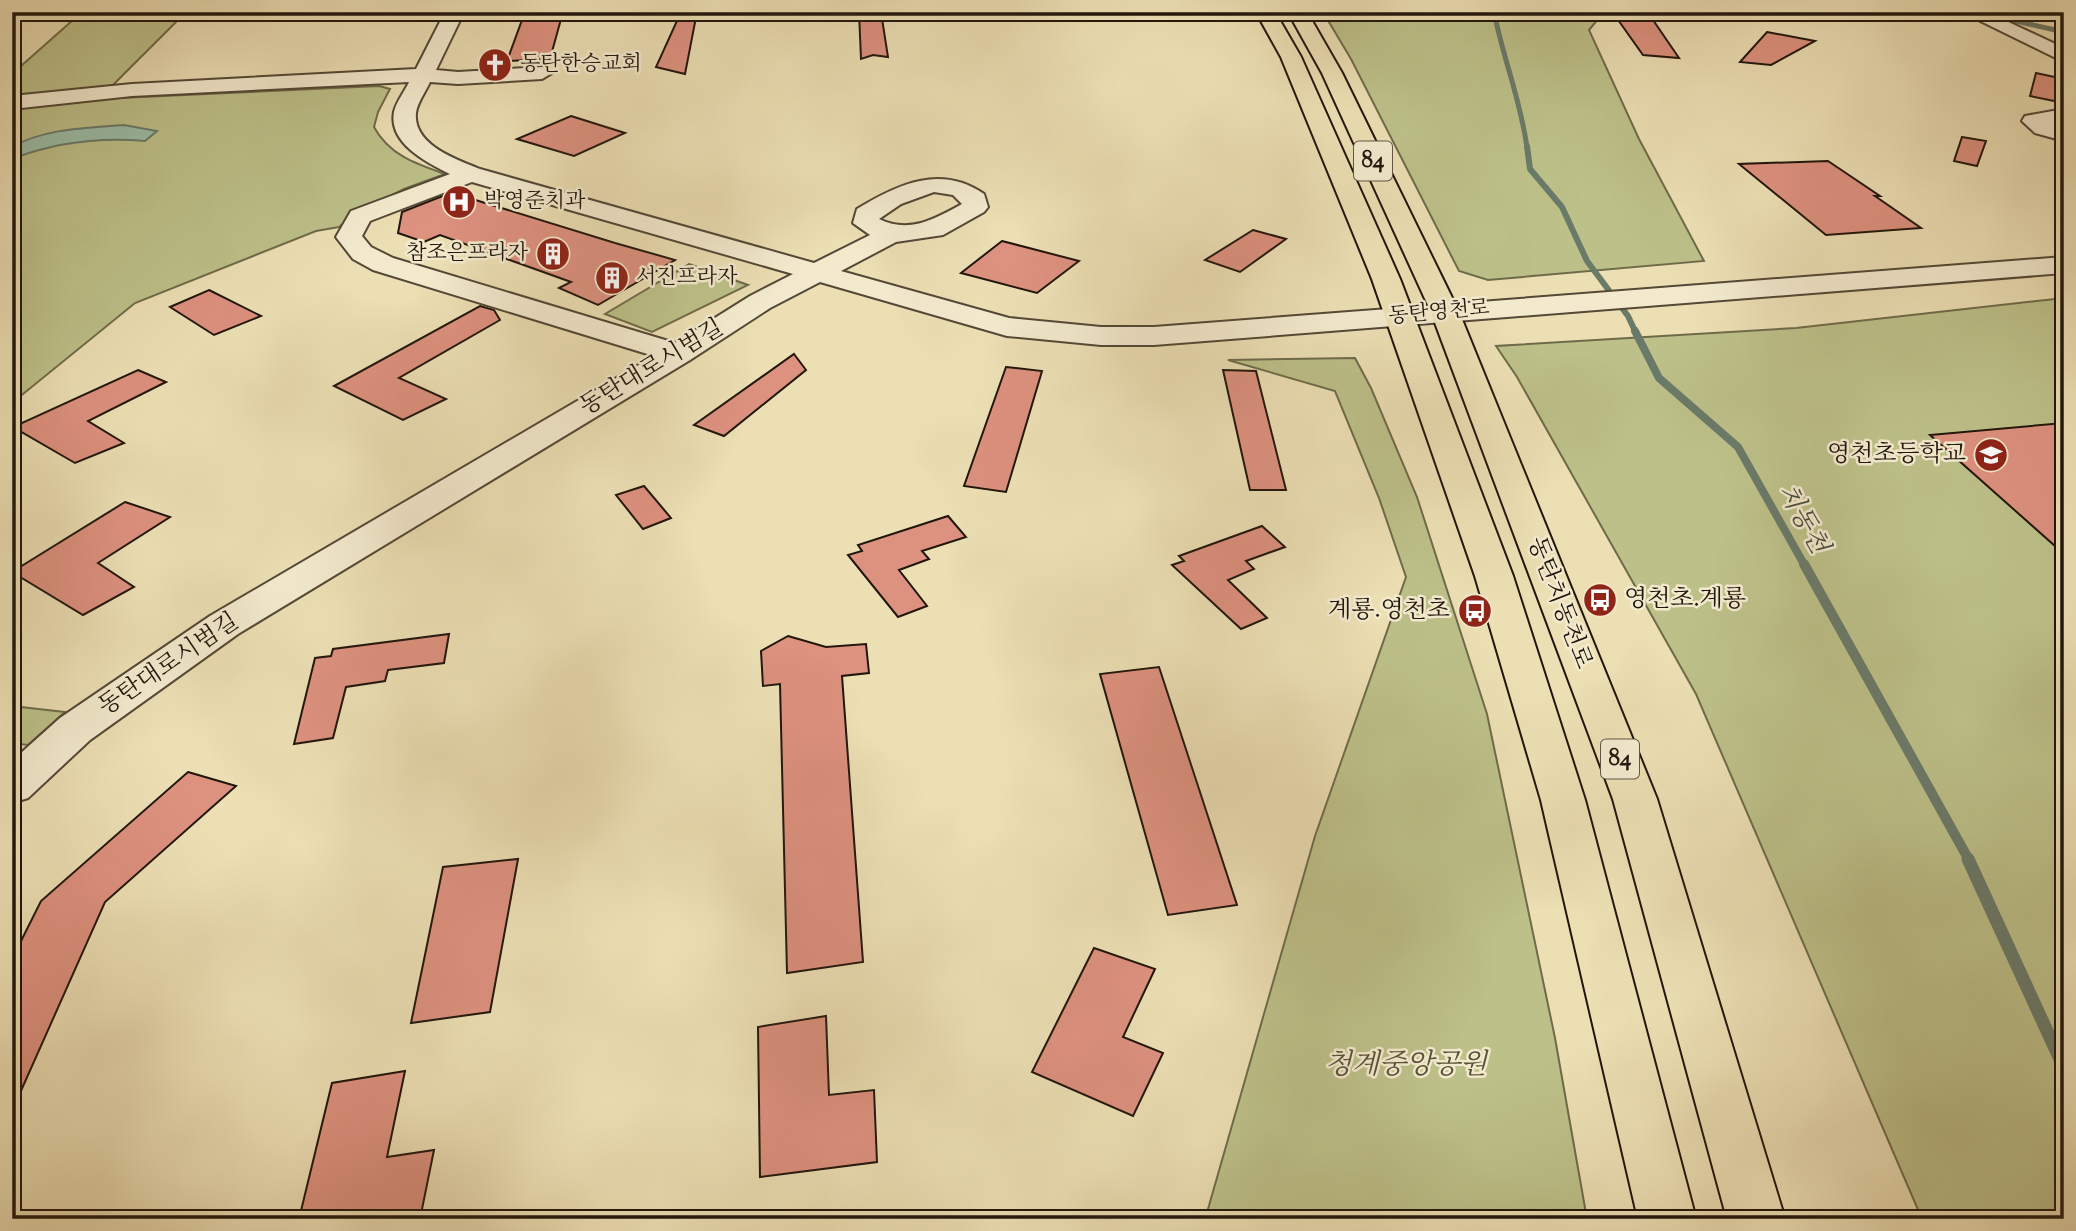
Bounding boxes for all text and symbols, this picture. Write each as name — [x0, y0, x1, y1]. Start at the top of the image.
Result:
church icon: 동탄한승교회 — [476, 46, 514, 84]
place label: 동탄한승교회 — [520, 50, 642, 80]
road number: 84 — [1354, 142, 1392, 180]
hospital icon: 박영준치과 — [440, 183, 478, 221]
place label: 박영준치과 — [484, 187, 586, 217]
building icon: 참조은프라자 — [534, 235, 572, 273]
place label: 참조은프라자 — [406, 239, 529, 269]
building icon: 서진프라자 — [593, 259, 631, 297]
place label: 서진프라자 — [636, 263, 738, 293]
street label: 동탄영천로 — [1387, 294, 1491, 332]
street label: 동탄대로시범길 — [574, 312, 730, 424]
school or university icon: 영천초등학교 — [1972, 436, 2010, 474]
place label: 영천초등학교 — [1827, 438, 1966, 472]
water label: 치동천 — [1768, 477, 1837, 563]
street label: 동탄치동천로 — [1518, 532, 1600, 674]
bus stop icon: 영천초.계룡 — [1581, 581, 1619, 619]
place label: 영천초.계룡 — [1624, 583, 1746, 617]
bus stop icon: 계룡.영천초 — [1456, 592, 1494, 630]
place label: 계룡.영천초 — [1328, 594, 1450, 628]
street label: 동탄대로시범길 — [92, 606, 246, 724]
road number: 84 — [1601, 740, 1639, 778]
park label: 청계중앙공원 — [1325, 1046, 1489, 1086]

